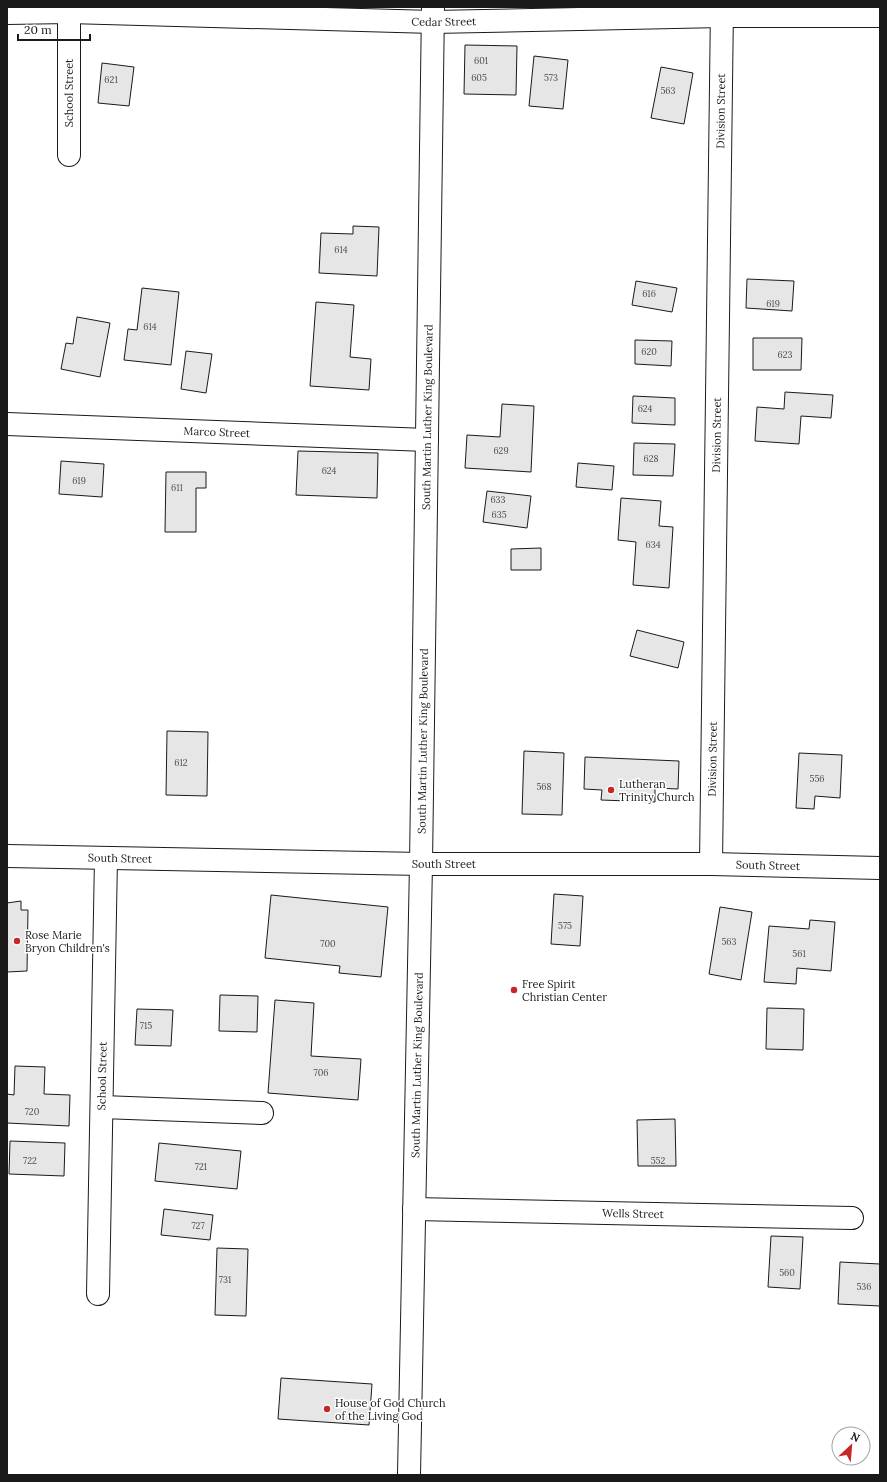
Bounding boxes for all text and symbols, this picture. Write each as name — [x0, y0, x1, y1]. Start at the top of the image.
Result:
street label: Cedar Street — [411, 14, 477, 29]
scale bar — [18, 16, 90, 42]
text: 20 m — [24, 22, 52, 37]
house number: 601 — [474, 55, 488, 66]
street label: School Street — [62, 58, 76, 127]
house number: 605 — [471, 72, 487, 83]
house number: 573 — [544, 72, 558, 83]
street label: Division Street — [713, 73, 728, 149]
house number: 621 — [104, 74, 118, 85]
house number: 563 — [660, 85, 676, 96]
house number: 614 — [334, 244, 348, 255]
house number: 616 — [642, 288, 656, 299]
house number: 619 — [766, 298, 780, 309]
house number: 614 — [143, 321, 157, 332]
street label: South Martin Luther King Boulevard — [419, 324, 436, 510]
house number: 620 — [641, 346, 657, 357]
house number: 623 — [778, 349, 792, 360]
street label: Division Street — [709, 397, 724, 473]
house number: 624 — [638, 403, 652, 414]
street label: Marco Street — [183, 424, 251, 440]
house number: 629 — [493, 445, 509, 456]
house number: 628 — [643, 453, 659, 464]
house number: 624 — [322, 465, 336, 476]
house number: 619 — [72, 475, 86, 486]
house number: 611 — [171, 482, 183, 493]
house number: 633 — [490, 494, 506, 505]
house number: 635 — [491, 509, 507, 520]
house number: 634 — [645, 539, 661, 550]
street label: South Martin Luther King Boulevard — [414, 648, 431, 834]
street label: Division Street — [705, 720, 720, 797]
house number: 612 — [174, 757, 188, 768]
house number: 556 — [809, 773, 825, 784]
place label: Lutheran Trinity Church — [619, 777, 695, 804]
house number: 568 — [536, 781, 552, 792]
marker: Lutheran Trinity Church — [606, 785, 616, 795]
street label: South Street — [88, 851, 153, 866]
street label: South Street — [412, 857, 477, 871]
street label: South Street — [736, 858, 801, 873]
house number: 575 — [558, 920, 572, 931]
place label: Rose Marie Bryon Children's — [25, 928, 110, 955]
marker: Rose Marie Bryon Children's — [12, 936, 22, 946]
house number: 563 — [721, 936, 737, 947]
house number: 700 — [320, 938, 336, 949]
house number: 561 — [792, 948, 806, 959]
street label: South Martin Luther King Boulevard — [408, 972, 426, 1158]
place label: Free Spirit Christian Center — [522, 977, 607, 1004]
marker: Free Spirit Christian Center — [509, 985, 519, 995]
house number: 715 — [140, 1020, 152, 1031]
street label: School Street — [94, 1041, 110, 1111]
house number: 706 — [314, 1067, 328, 1078]
house number: 720 — [25, 1106, 40, 1117]
house number: 722 — [23, 1155, 37, 1166]
house number: 552 — [651, 1155, 665, 1166]
house number: 721 — [195, 1161, 207, 1172]
street label: Wells Street — [602, 1206, 665, 1221]
house number: 727 — [191, 1220, 205, 1231]
house number: 560 — [779, 1267, 795, 1278]
house number: 731 — [219, 1274, 231, 1285]
house number: 536 — [856, 1281, 872, 1292]
place label: House of God Church of the Living God — [335, 1396, 446, 1423]
marker: House of God Church of the Living God — [322, 1404, 332, 1414]
north arrow — [831, 1426, 871, 1466]
text: N — [848, 1429, 863, 1445]

